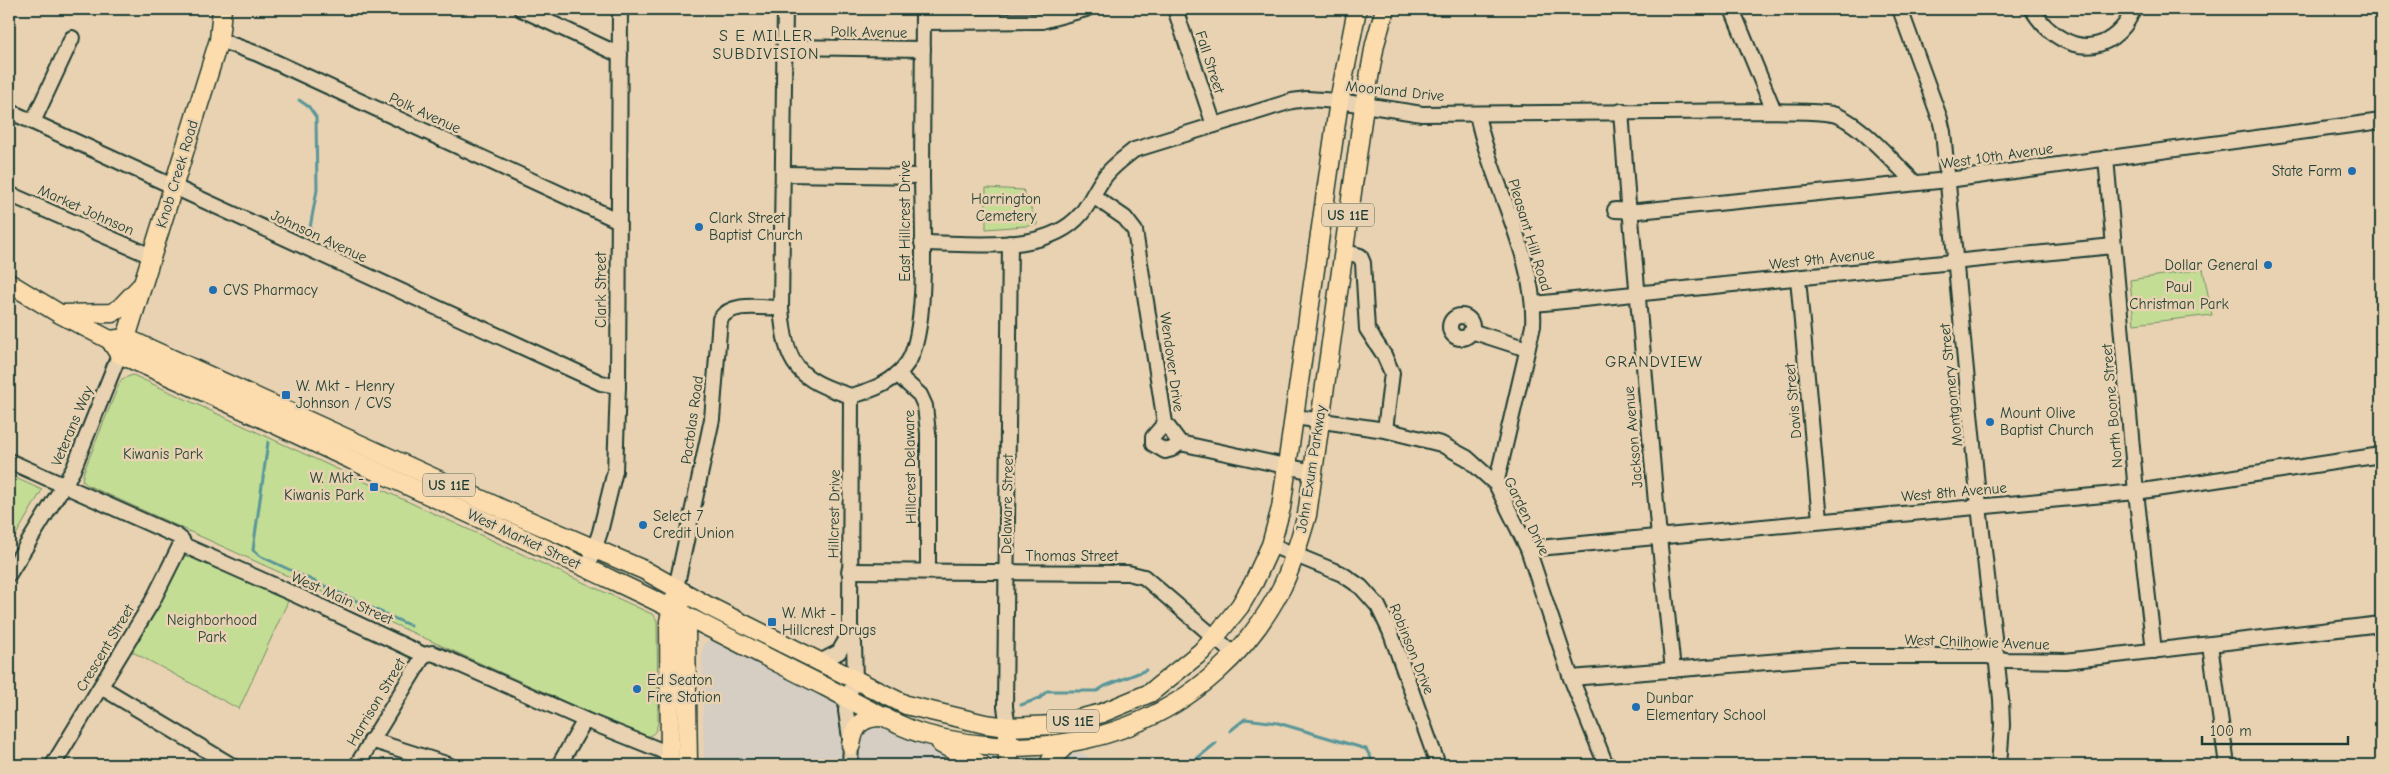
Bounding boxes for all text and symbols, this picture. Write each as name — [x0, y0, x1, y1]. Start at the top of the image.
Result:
street label: Polk Avenue — [830, 22, 908, 42]
district label: S E MILLER SUBDIVISION — [713, 27, 819, 63]
street label: Fall Street — [1191, 28, 1229, 96]
street label: Moorland Drive — [1345, 77, 1446, 105]
street label: Polk Avenue — [386, 89, 464, 138]
street label: Knob Creek Road — [152, 118, 202, 230]
street label: West 10th Avenue — [1940, 139, 2055, 173]
street label: East Hillcrest Drive — [896, 160, 914, 282]
place label: State Farm — [2272, 162, 2342, 180]
marker: State Farm — [2346, 165, 2358, 177]
street label: Pleasant Hill Road — [1504, 177, 1556, 293]
street label: Market Johnson — [35, 181, 137, 239]
park label: Harrington Cemetery — [971, 190, 1041, 225]
road number: US 11E — [1322, 204, 1374, 226]
street label: Johnson Avenue — [268, 206, 370, 266]
place label: Clark Street Baptist Church — [709, 209, 803, 244]
marker: Clark Street Baptist Church — [693, 221, 705, 233]
street label: West 9th Avenue — [1768, 244, 1876, 273]
street label: Clark Street — [592, 251, 610, 328]
place label: Dollar General — [2165, 256, 2258, 274]
marker: Dollar General — [2262, 259, 2274, 271]
park label: Paul Christman Park — [2129, 278, 2229, 313]
place label: CVS Pharmacy — [223, 281, 318, 299]
marker: CVS Pharmacy — [207, 284, 219, 296]
street label: Wendover Drive — [1156, 311, 1188, 413]
street label: Montgomery Street — [1936, 322, 1966, 447]
street label: North Boone Street — [2098, 342, 2126, 469]
district label: GRANDVIEW — [1605, 353, 1703, 371]
street label: Davis Street — [1781, 362, 1805, 439]
street label: Pactolas Road — [677, 375, 707, 465]
place label: W. Mkt - Henry Johnson / CVS — [296, 377, 395, 412]
street label: Veterans Way — [47, 383, 97, 469]
street label: Jackson Avenue — [1620, 385, 1646, 489]
marker: W. Mkt - Henry Johnson / CVS — [280, 389, 292, 401]
street label: John Exum Parkway — [1292, 403, 1330, 534]
place label: Mount Olive Baptist Church — [2000, 404, 2094, 439]
street label: Hillcrest Delaware — [900, 409, 920, 524]
marker: Mount Olive Baptist Church — [1984, 416, 1996, 428]
park label: Kiwanis Park — [123, 445, 204, 463]
street label: Delaware Street — [997, 453, 1017, 554]
place label: W. Mkt - Kiwanis Park — [284, 469, 365, 504]
street label: Hillcrest Drive — [824, 469, 844, 559]
road number: US 11E — [423, 474, 475, 496]
street label: Garden Drive — [1500, 474, 1554, 559]
street label: West 8th Avenue — [1901, 478, 2008, 506]
marker: W. Mkt - Kiwanis Park — [368, 481, 380, 493]
street label: West Market Street — [465, 505, 584, 573]
place label: Select 7 Credit Union — [653, 507, 734, 542]
marker: Select 7 Credit Union — [637, 519, 649, 531]
street label: Thomas Street — [1026, 547, 1119, 565]
street label: West Main Street — [288, 567, 396, 629]
street label: Crescent Street — [72, 601, 138, 695]
street label: Robinson Drive — [1386, 601, 1439, 697]
place label: W. Mkt - Hillcrest Drugs — [782, 604, 876, 639]
park label: Neighborhood Park — [167, 611, 257, 646]
marker: W. Mkt - Hillcrest Drugs — [766, 616, 778, 628]
street label: West Chilhowie Avenue — [1904, 630, 2050, 654]
street label: Harrison Street — [343, 654, 410, 749]
place label: Ed Seaton Fire Station — [647, 671, 721, 706]
marker: Ed Seaton Fire Station — [631, 683, 643, 695]
place label: Dunbar Elementary School — [1646, 689, 1766, 724]
marker: Dunbar Elementary School — [1630, 701, 1642, 713]
road number: US 11E — [1047, 709, 1099, 732]
scale bar — [2202, 714, 2349, 746]
text: 100 m — [2210, 722, 2252, 740]

